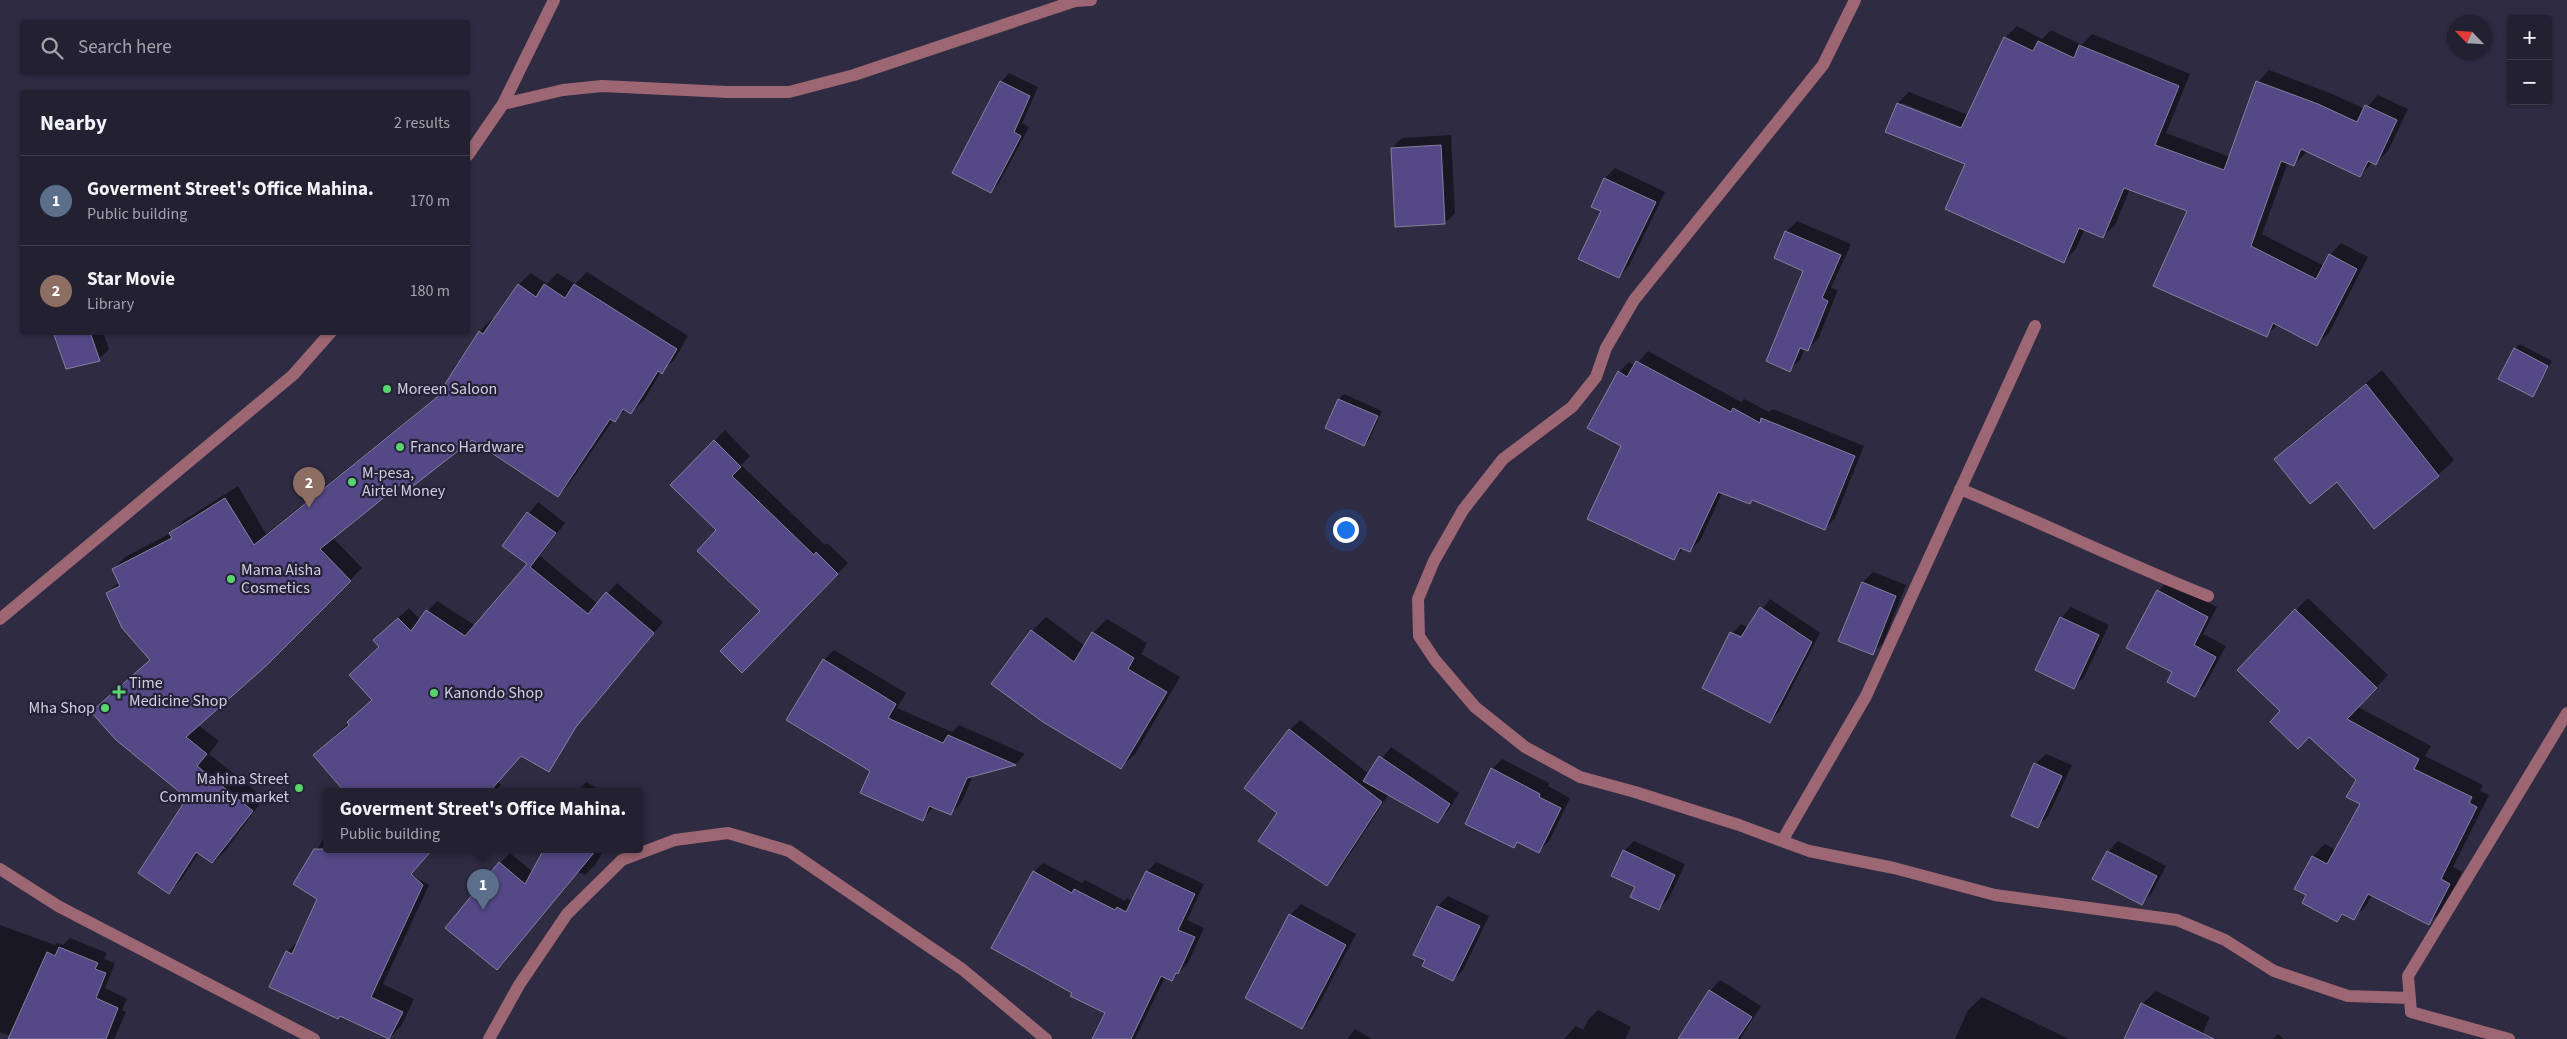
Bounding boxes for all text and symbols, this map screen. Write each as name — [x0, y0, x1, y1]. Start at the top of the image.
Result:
north arrow — [2447, 15, 2492, 60]
map controls — [2507, 15, 2552, 105]
button: + — [2507, 15, 2552, 60]
search box — [20, 20, 470, 75]
icon: search — [38, 34, 66, 62]
text: Search here — [78, 34, 172, 61]
button: − — [2507, 60, 2552, 105]
text: Nearby — [40, 108, 107, 138]
text: 2 results — [394, 112, 450, 134]
text: Goverment Street's Office Mahina. — [87, 176, 374, 203]
text: 1 — [52, 190, 60, 212]
text: 170 m — [410, 190, 450, 212]
text: Public building — [87, 203, 187, 225]
text: Star Movie — [87, 266, 175, 293]
text: 2 — [52, 280, 60, 302]
text: 180 m — [410, 280, 450, 302]
text: Library — [87, 293, 134, 315]
place label: Moreen Saloon — [397, 378, 497, 400]
marker: Moreen Saloon — [381, 383, 393, 395]
place label: Franco Hardware — [410, 436, 524, 458]
marker: Franco Hardware — [394, 441, 406, 453]
place label: M-pesa, Airtel Money — [362, 462, 446, 502]
pin: 2 — [293, 467, 325, 508]
marker: M-pesa, Airtel Money — [346, 476, 358, 488]
your location — [1333, 517, 1359, 543]
place label: Mama Aisha Cosmetics — [241, 559, 321, 599]
marker: Mama Aisha Cosmetics — [225, 573, 237, 585]
place label: Time Medicine Shop — [129, 672, 227, 712]
place label: Kanondo Shop — [444, 682, 543, 704]
marker: Time Medicine Shop — [113, 686, 125, 698]
marker: Kanondo Shop — [428, 687, 440, 699]
place label: Mha Shop — [29, 697, 95, 719]
marker: Mha Shop — [99, 702, 111, 714]
place label: Mahina Street Community market — [159, 768, 290, 808]
marker: Mahina Street Community market — [293, 782, 305, 794]
popup — [323, 788, 643, 853]
text: Goverment Street's Office Mahina. — [340, 796, 626, 823]
text: Public building — [340, 823, 440, 845]
pin: 1 — [467, 869, 499, 910]

